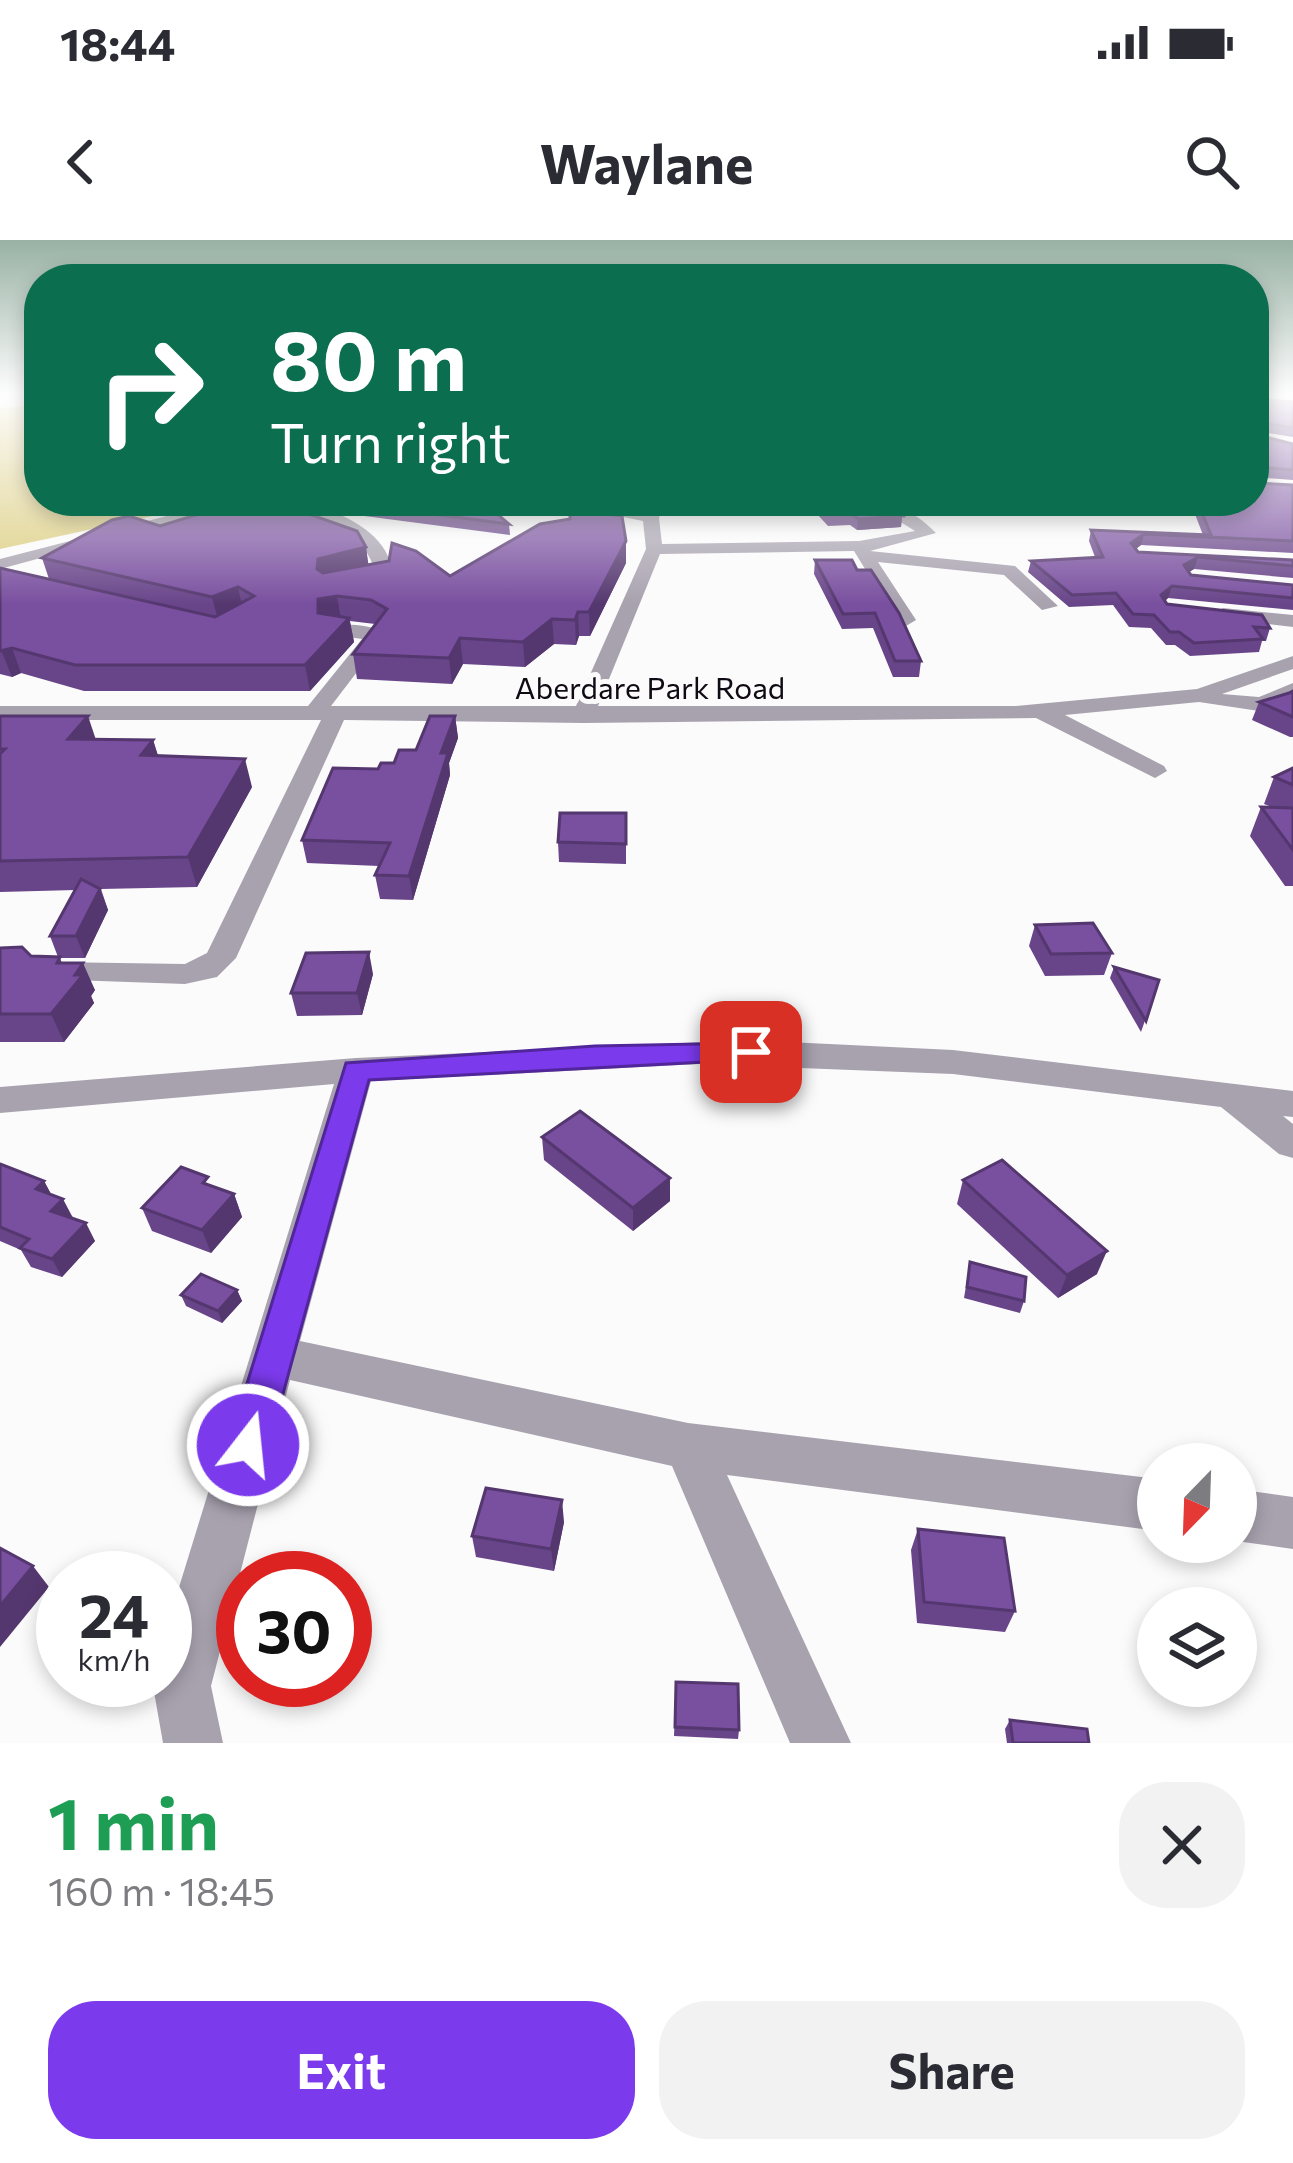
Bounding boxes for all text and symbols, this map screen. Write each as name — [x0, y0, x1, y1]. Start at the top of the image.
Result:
text: 18:44 — [60, 15, 175, 70]
icon: back — [48, 129, 114, 195]
text: Waylane — [540, 129, 753, 195]
icon: search — [1179, 129, 1245, 195]
text: 80 m — [270, 306, 467, 408]
icon: right — [72, 312, 228, 468]
text: Turn right — [270, 408, 511, 474]
street label: Aberdare Park Road — [515, 668, 785, 705]
pin — [700, 1001, 802, 1103]
icon: arrive — [718, 1019, 784, 1085]
position arrow — [185, 1382, 311, 1508]
north arrow — [1137, 1443, 1257, 1563]
map controls — [1137, 1443, 1257, 1707]
speed limit sign: 30 — [216, 1551, 372, 1707]
text: 24 — [79, 1577, 149, 1650]
button: layers — [1137, 1587, 1257, 1707]
text: km/h — [78, 1640, 150, 1677]
text: 1 min — [48, 1777, 219, 1865]
button: close — [1119, 1782, 1245, 1908]
text: 160 m · 18:45 — [48, 1866, 275, 1914]
button: Exit — [48, 2001, 635, 2139]
button: Share — [659, 2001, 1245, 2139]

